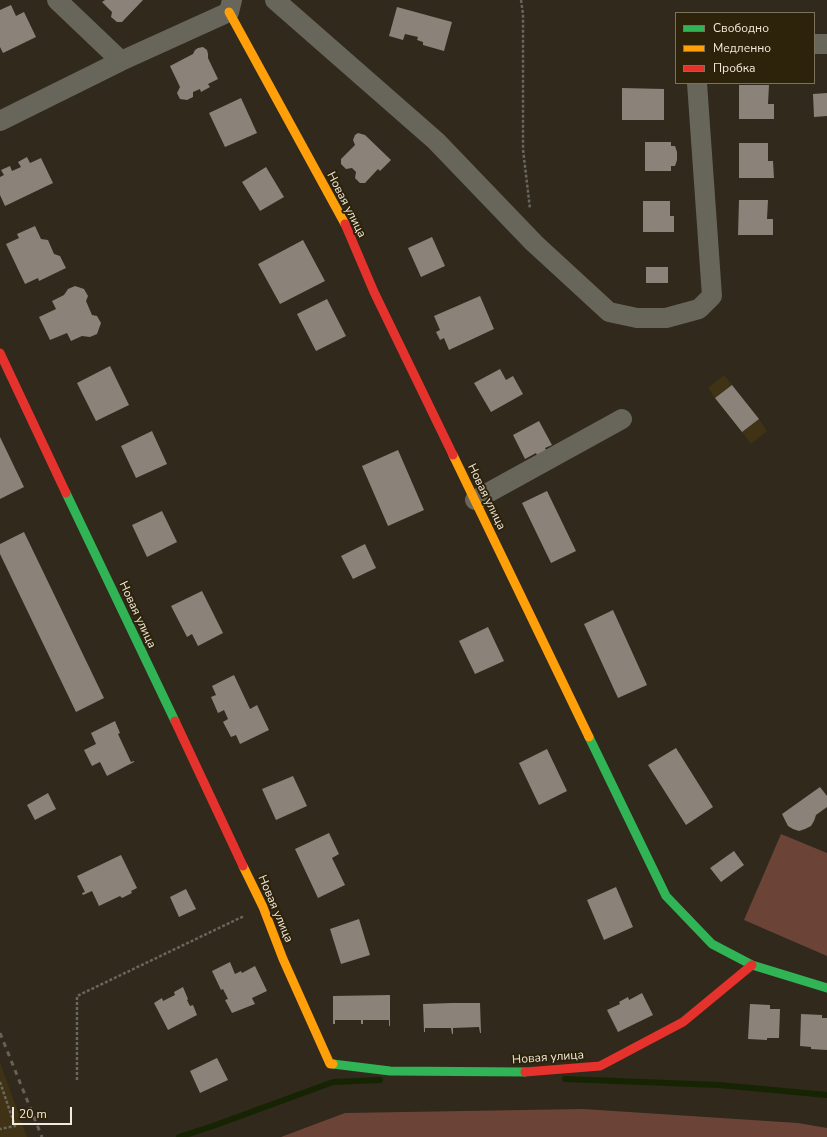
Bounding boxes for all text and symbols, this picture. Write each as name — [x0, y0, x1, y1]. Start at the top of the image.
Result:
legend — [675, 12, 815, 84]
text: Свободно — [713, 20, 769, 36]
text: Медленно — [713, 40, 771, 56]
text: Пробка — [713, 60, 756, 76]
street label: Новая улица — [323, 170, 369, 240]
street label: Новая улица — [464, 461, 508, 533]
street label: Новая улица — [115, 579, 159, 651]
street label: Новая улица — [254, 873, 296, 945]
street label: Новая улица — [512, 1048, 584, 1068]
scale bar — [14, 1099, 74, 1125]
text: 20 m — [19, 1106, 47, 1122]

